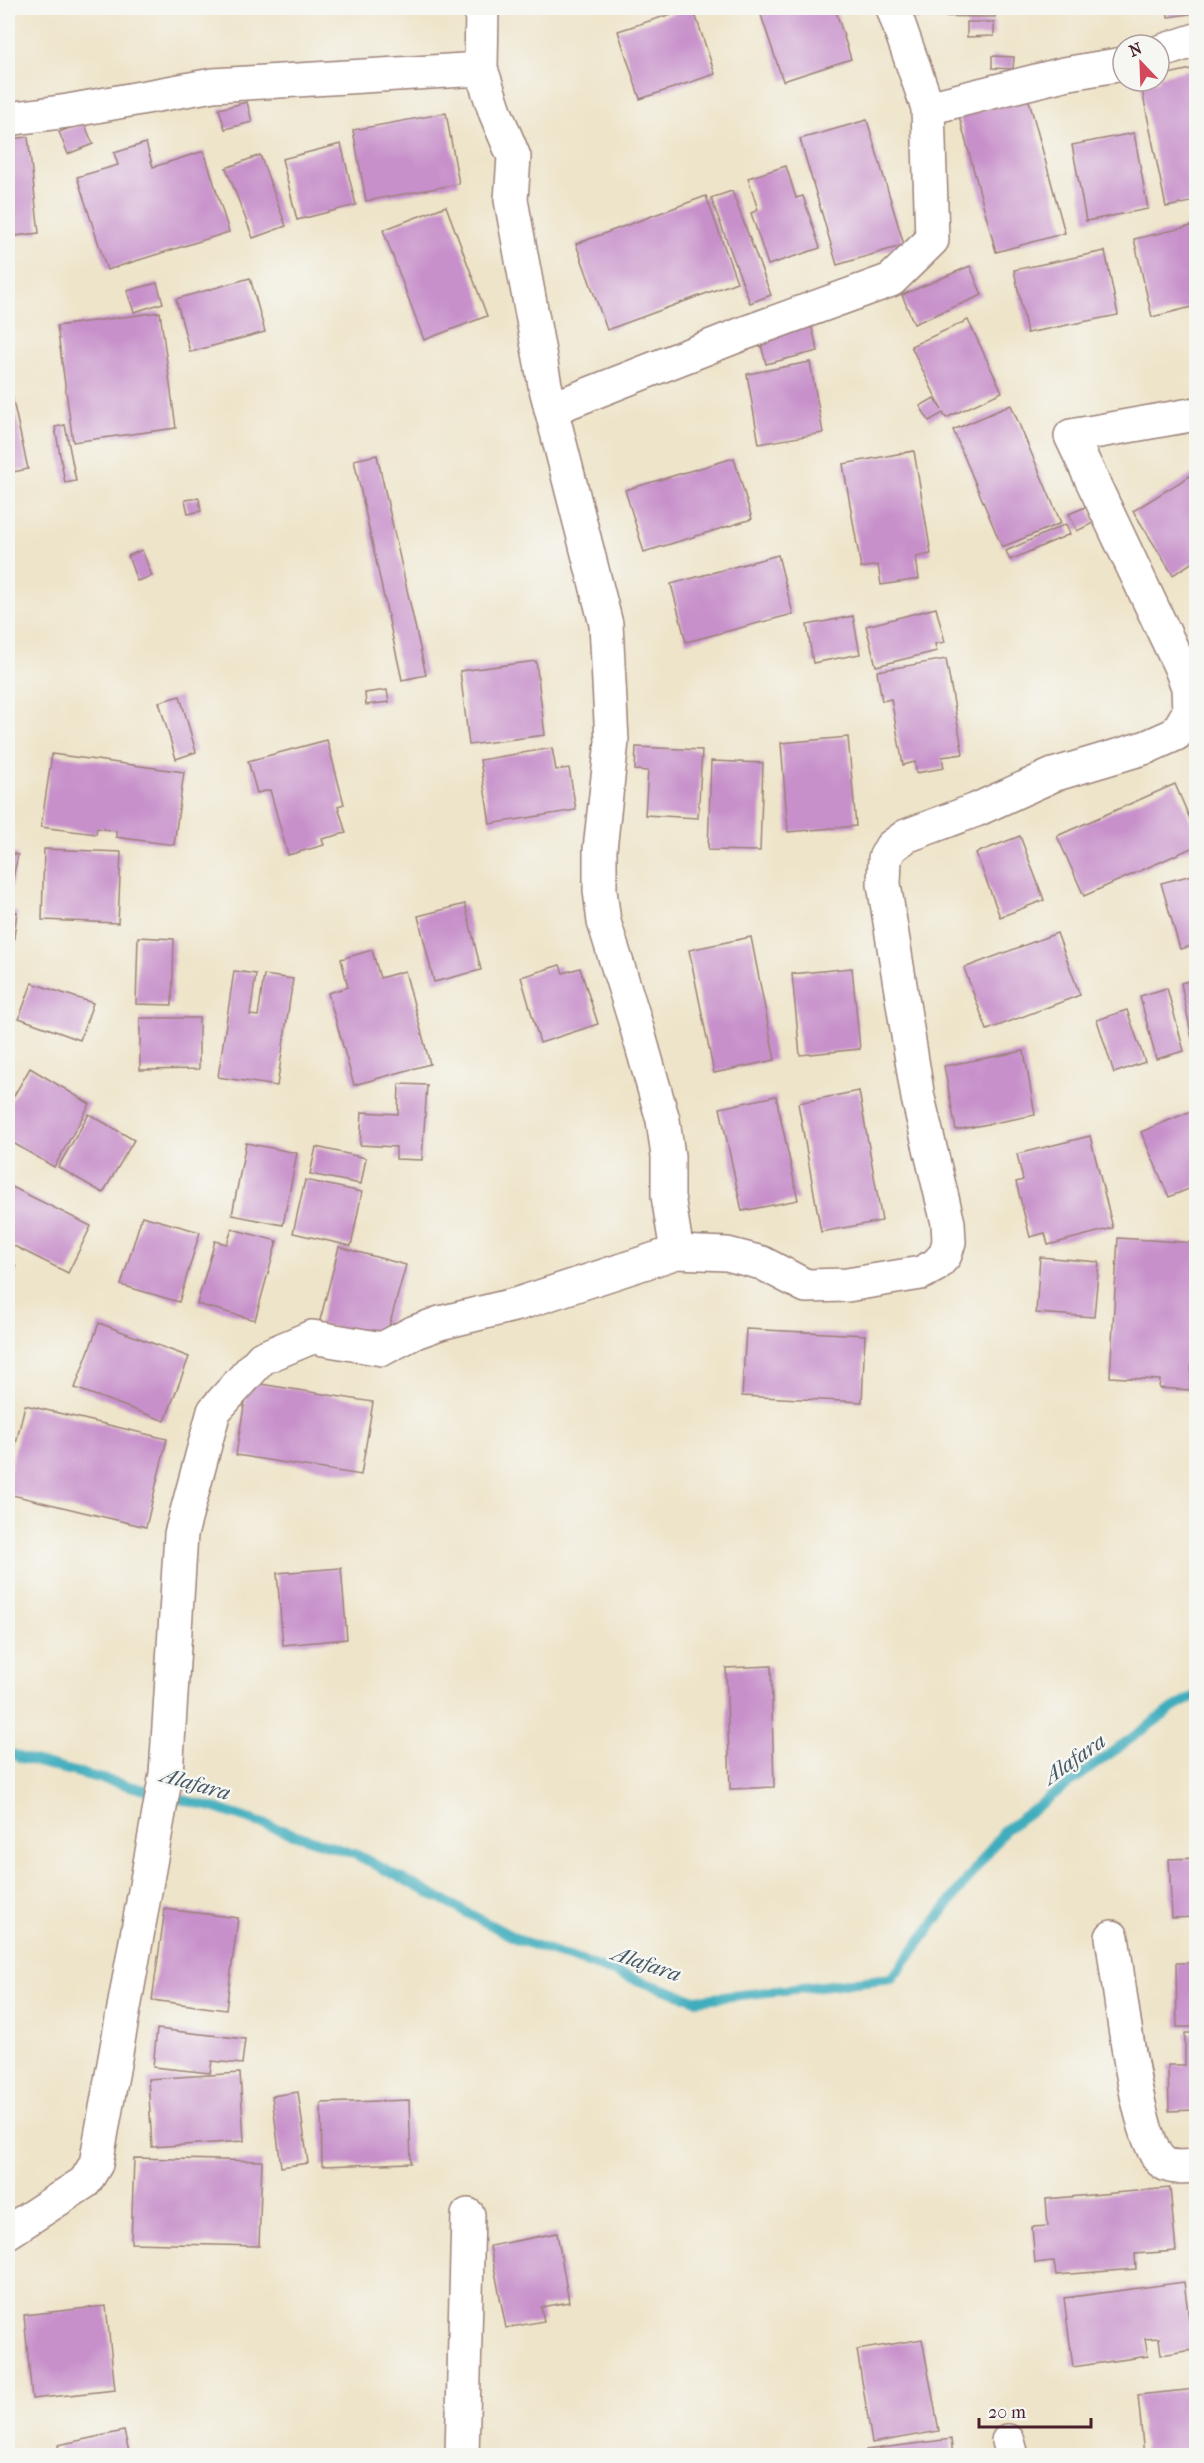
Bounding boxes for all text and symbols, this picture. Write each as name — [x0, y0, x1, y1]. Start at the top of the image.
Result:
north arrow — [1111, 33, 1171, 93]
text: N — [1126, 38, 1145, 61]
water label: Alafara — [1036, 1728, 1111, 1791]
water label: Alafara — [155, 1761, 233, 1806]
water label: Alafara — [606, 1939, 684, 1988]
scale bar — [979, 2391, 1092, 2429]
text: 20 m — [988, 2402, 1026, 2423]

